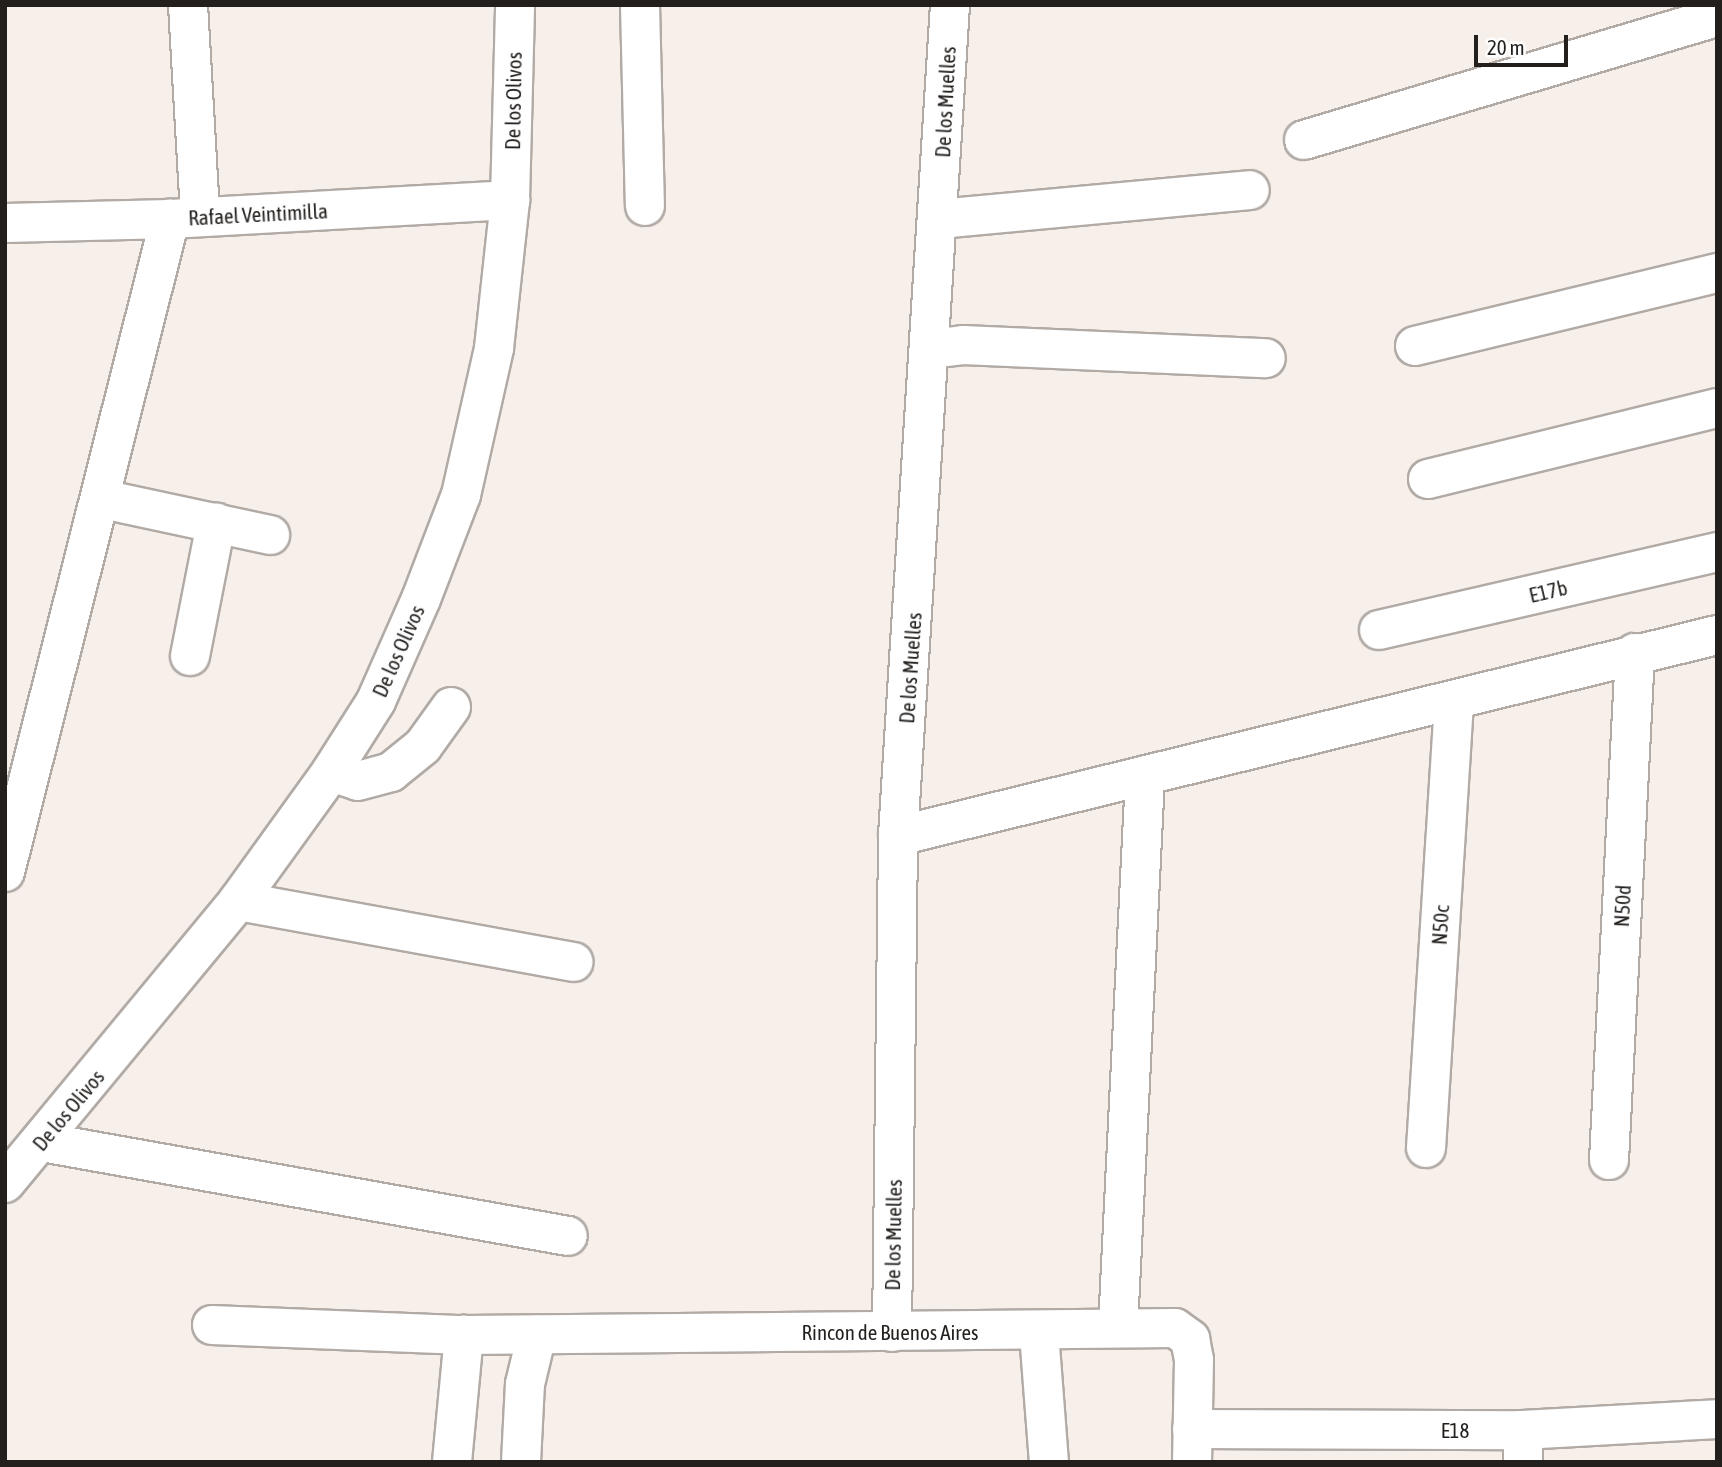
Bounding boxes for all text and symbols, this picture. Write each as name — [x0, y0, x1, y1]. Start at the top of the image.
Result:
scale bar — [1477, 21, 1572, 65]
text: 20 m — [1487, 35, 1525, 59]
street label: De los Muelles — [930, 46, 960, 158]
street label: De los Olivos — [500, 52, 526, 150]
street label: Rafael Veintimilla — [188, 198, 328, 230]
street label: E17b — [1526, 574, 1570, 608]
street label: De los Olivos — [367, 601, 429, 701]
street label: De los Muelles — [894, 612, 926, 724]
street label: N50d — [1608, 884, 1636, 928]
street label: N50c — [1426, 904, 1454, 946]
street label: De los Olivos — [27, 1064, 109, 1156]
street label: De los Muelles — [879, 1179, 907, 1291]
street label: Rincon de Buenos Aires — [802, 1319, 978, 1345]
street label: E18 — [1441, 1417, 1469, 1443]

